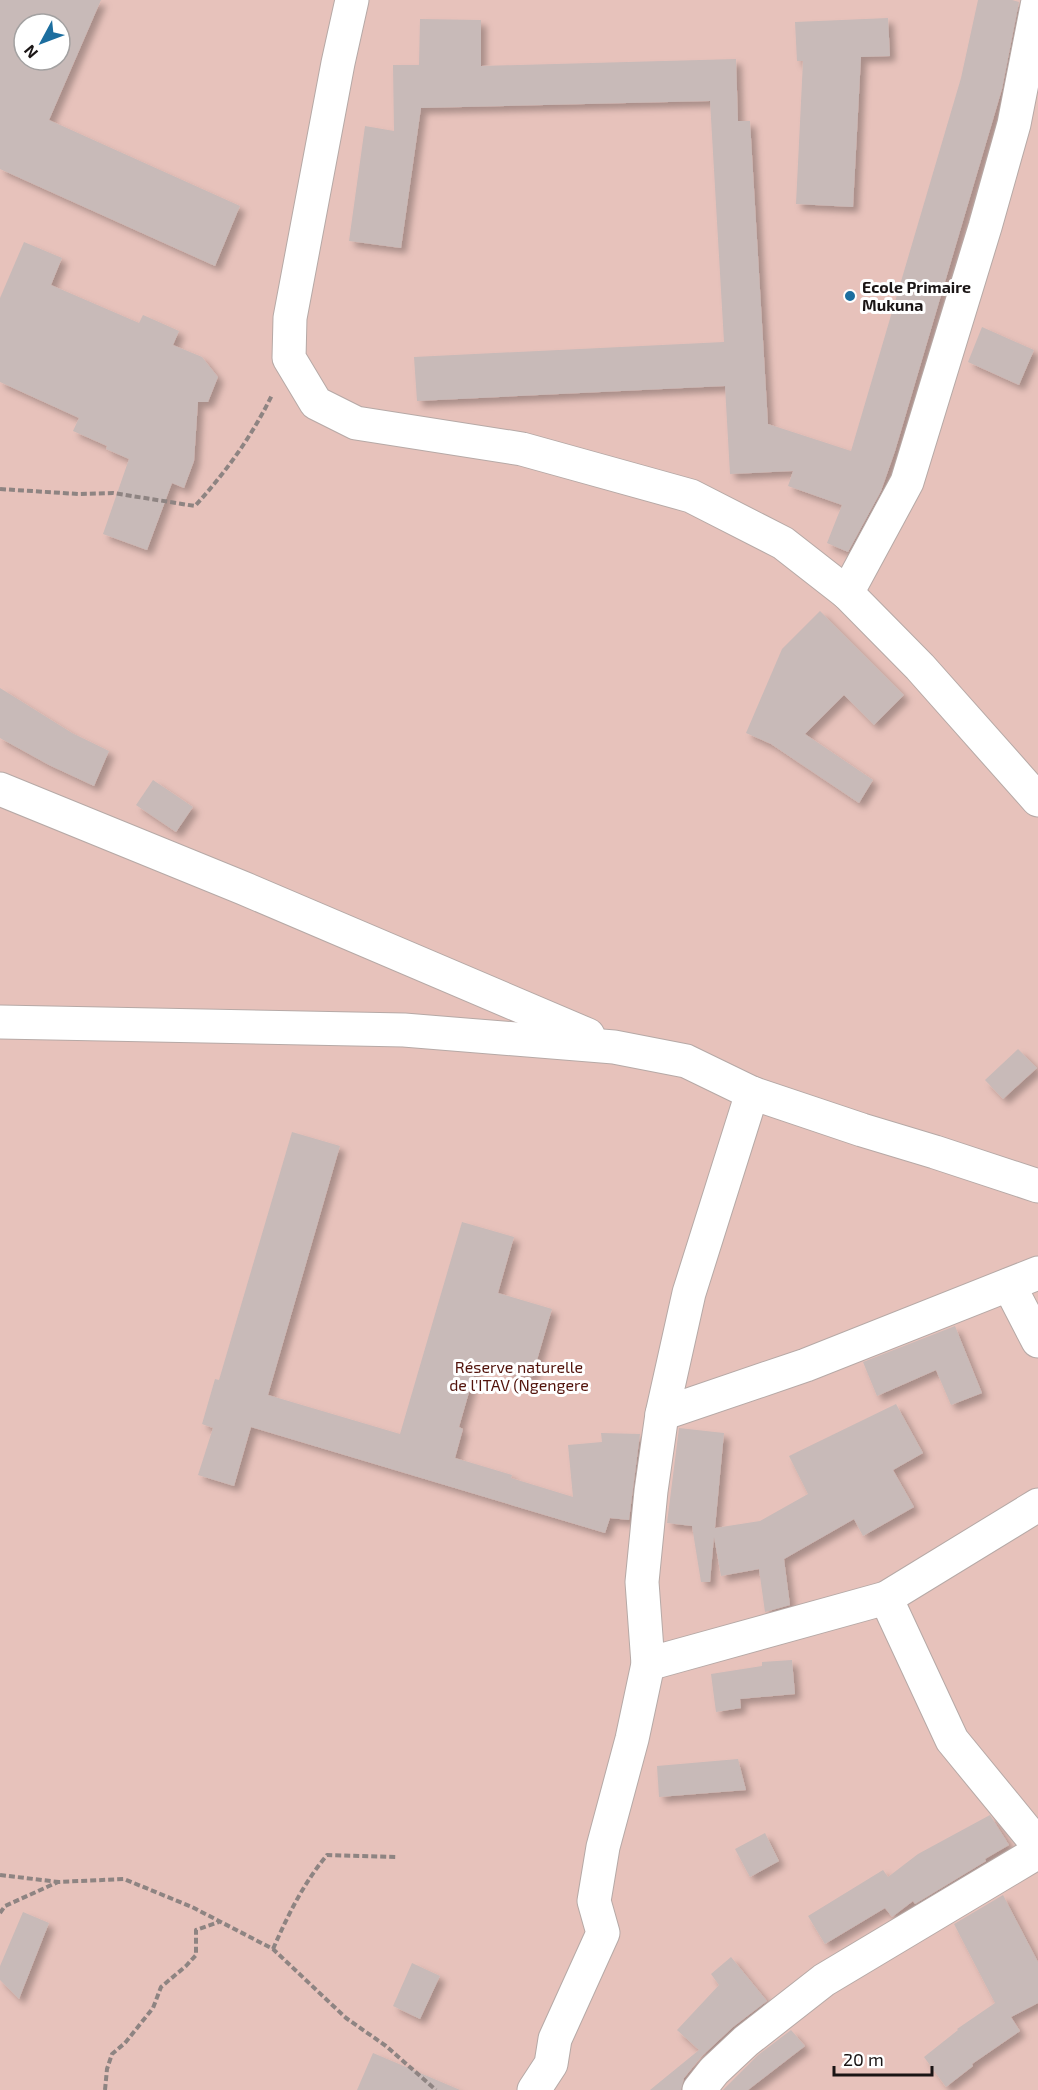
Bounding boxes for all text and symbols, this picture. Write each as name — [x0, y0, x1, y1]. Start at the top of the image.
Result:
north arrow — [12, 12, 72, 72]
text: N — [19, 42, 41, 63]
place label: Ecole Primaire Mukuna — [862, 277, 971, 314]
marker: Ecole Primaire Mukuna — [843, 289, 857, 303]
park label: Réserve naturelle de l'ITAV (Ngengere — [449, 1357, 589, 1394]
scale bar — [834, 2039, 932, 2077]
text: 20 m — [843, 2048, 884, 2070]

